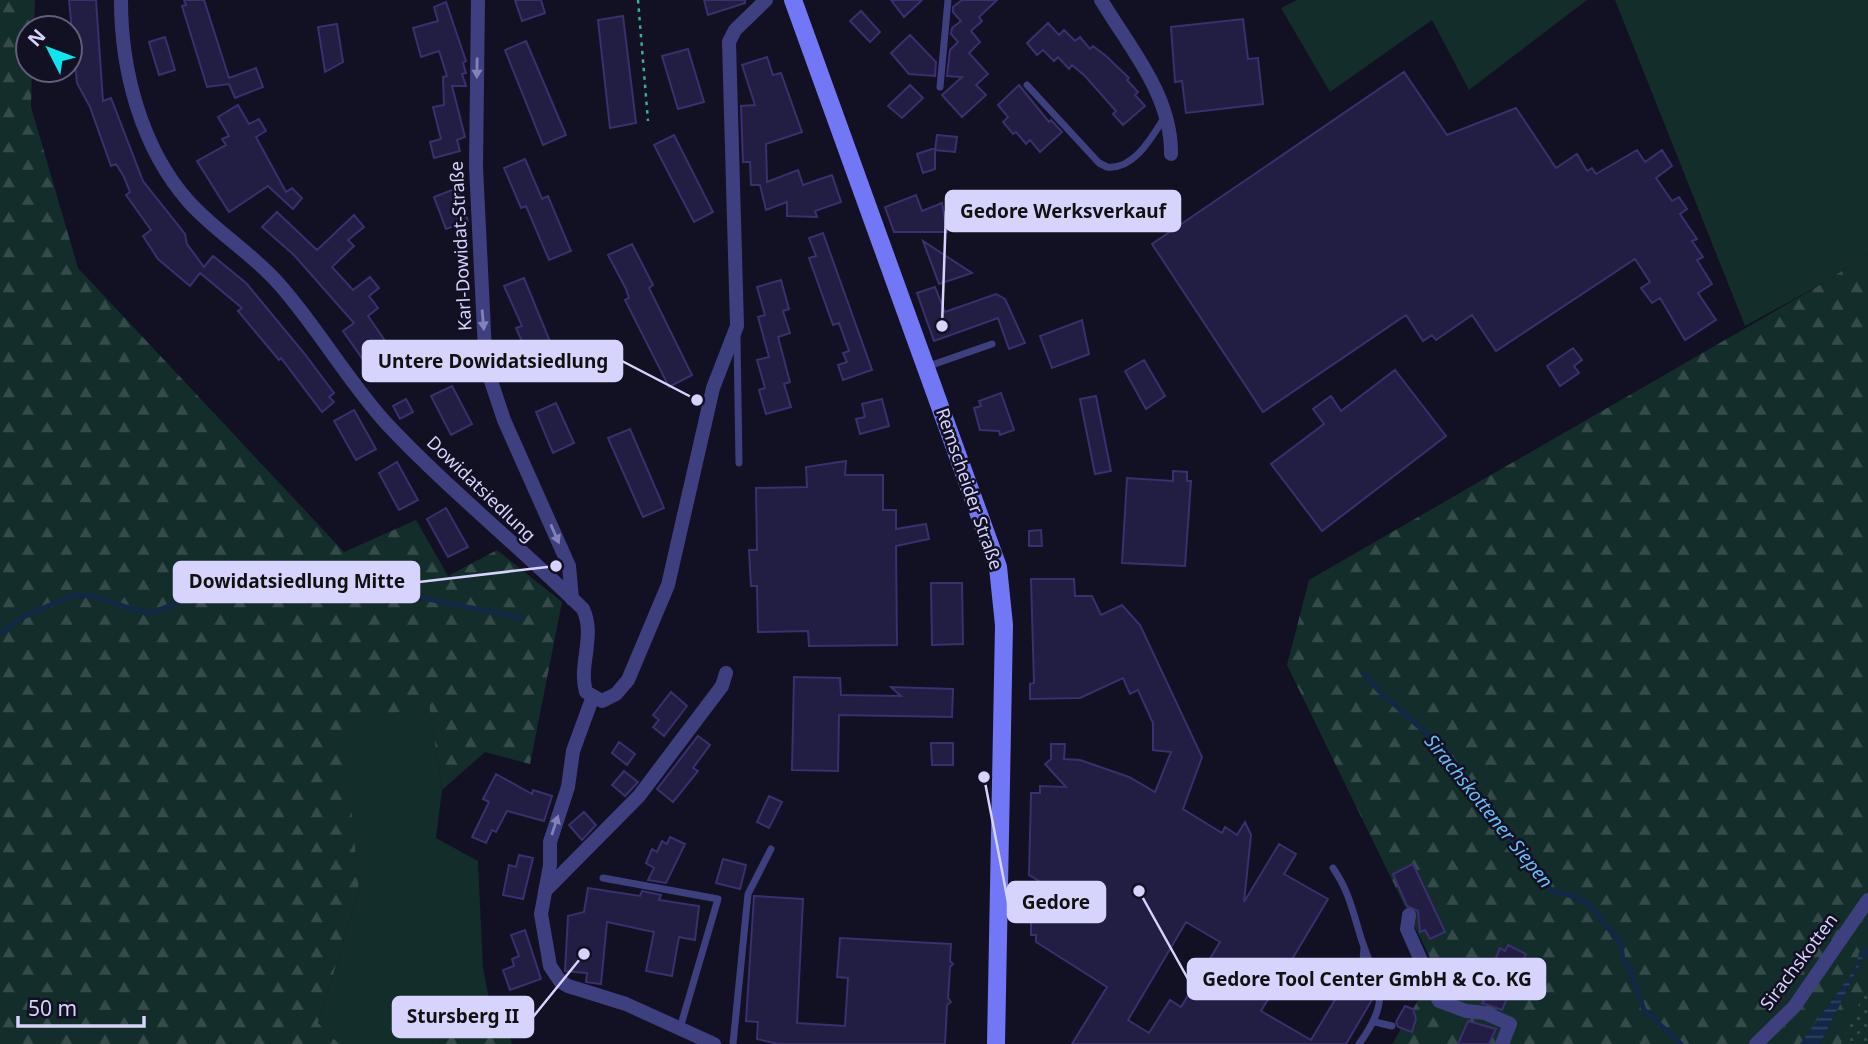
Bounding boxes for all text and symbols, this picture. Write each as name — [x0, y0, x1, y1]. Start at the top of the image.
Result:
north arrow — [14, 14, 84, 84]
text: N — [22, 23, 51, 52]
one-way arrow — [471, 57, 483, 79]
street label: Karl-Dowidat-Straße — [444, 160, 476, 332]
callout: Gedore Werksverkauf — [946, 191, 1180, 231]
text: Gedore Werksverkauf — [960, 198, 1168, 224]
one-way arrow — [478, 309, 489, 331]
callout: Untere Dowidatsiedlung — [363, 341, 622, 381]
text: Untere Dowidatsiedlung — [378, 348, 608, 374]
street label: Remscheider Straße — [931, 405, 1009, 573]
street label: Dowidatsiedlung — [422, 430, 541, 546]
one-way arrow — [549, 524, 561, 544]
callout: Dowidatsiedlung Mitte — [174, 562, 419, 602]
text: Dowidatsiedlung Mitte — [189, 568, 405, 594]
water label: Sirachskottener Siepen — [1419, 729, 1559, 893]
one-way arrow — [550, 815, 561, 836]
callout: Gedore — [1008, 882, 1105, 922]
text: Gedore — [1022, 889, 1090, 915]
street label: Sirachskotten — [1754, 908, 1842, 1014]
callout: Gedore Tool Center GmbH & Co. KG — [1188, 959, 1545, 999]
text: Gedore Tool Center GmbH & Co. KG — [1202, 966, 1532, 992]
scale bar — [18, 984, 144, 1028]
text: 50 m — [28, 994, 77, 1022]
callout: Stursberg II — [393, 997, 533, 1037]
text: Stursberg II — [407, 1003, 519, 1029]

